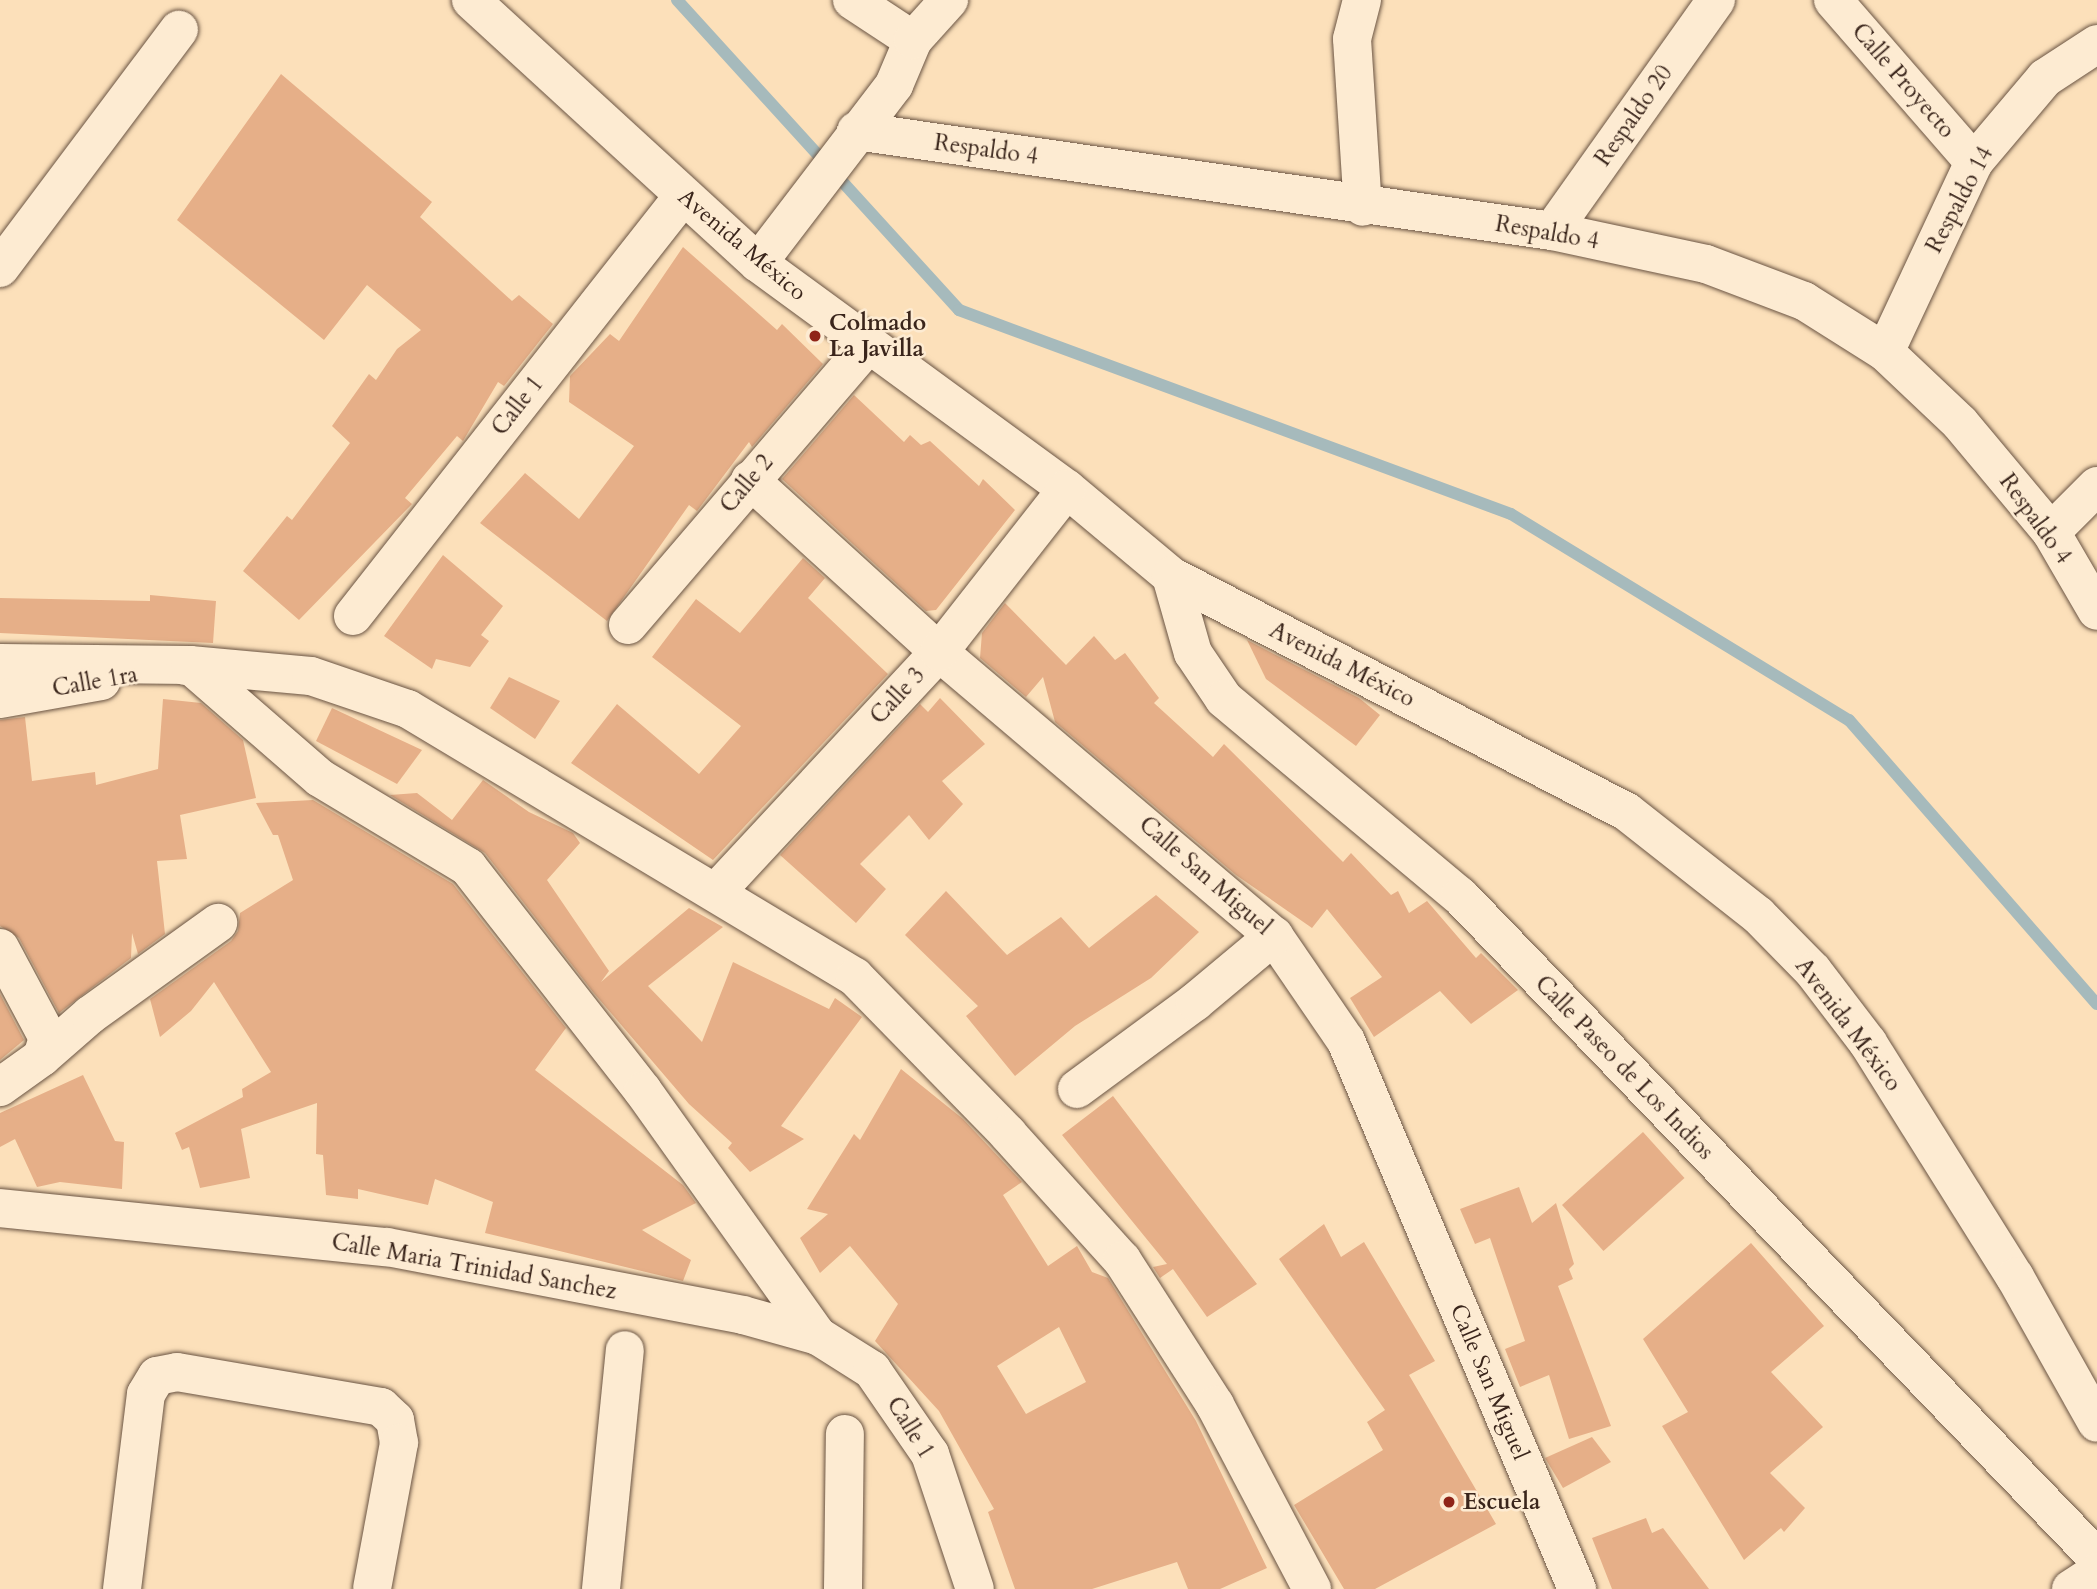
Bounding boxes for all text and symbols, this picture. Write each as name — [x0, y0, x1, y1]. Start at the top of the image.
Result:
street label: Calle Proyecto — [1846, 18, 1960, 144]
street label: Respaldo 20 — [1589, 60, 1679, 172]
street label: Respaldo 4 — [932, 129, 1040, 171]
street label: Respaldo 14 — [1920, 142, 2000, 258]
street label: Avenida México — [672, 183, 812, 307]
street label: Respaldo 4 — [1493, 210, 1601, 256]
place label: Colmado La Javilla — [829, 309, 926, 363]
marker: Colmado La Javilla — [807, 328, 823, 344]
street label: Calle 1 — [486, 371, 550, 441]
street label: Calle 2 — [715, 449, 779, 519]
street label: Respaldo 4 — [1993, 469, 2077, 569]
street label: Avenida México — [1265, 617, 1419, 713]
street label: Calle 1ra — [50, 661, 140, 703]
street label: Calle 3 — [865, 662, 931, 730]
street label: Calle San Miguel — [1133, 811, 1277, 941]
street label: Avenida México — [1789, 953, 1907, 1097]
street label: Calle Paseo de Los Indios — [1529, 970, 1719, 1166]
street label: Calle Maria Trinidad Sanchez — [329, 1228, 619, 1306]
street label: Calle San Miguel — [1444, 1300, 1534, 1464]
street label: Calle 1 — [880, 1392, 940, 1464]
place label: Escuela — [1463, 1488, 1540, 1516]
marker: Escuela — [1441, 1494, 1457, 1510]

